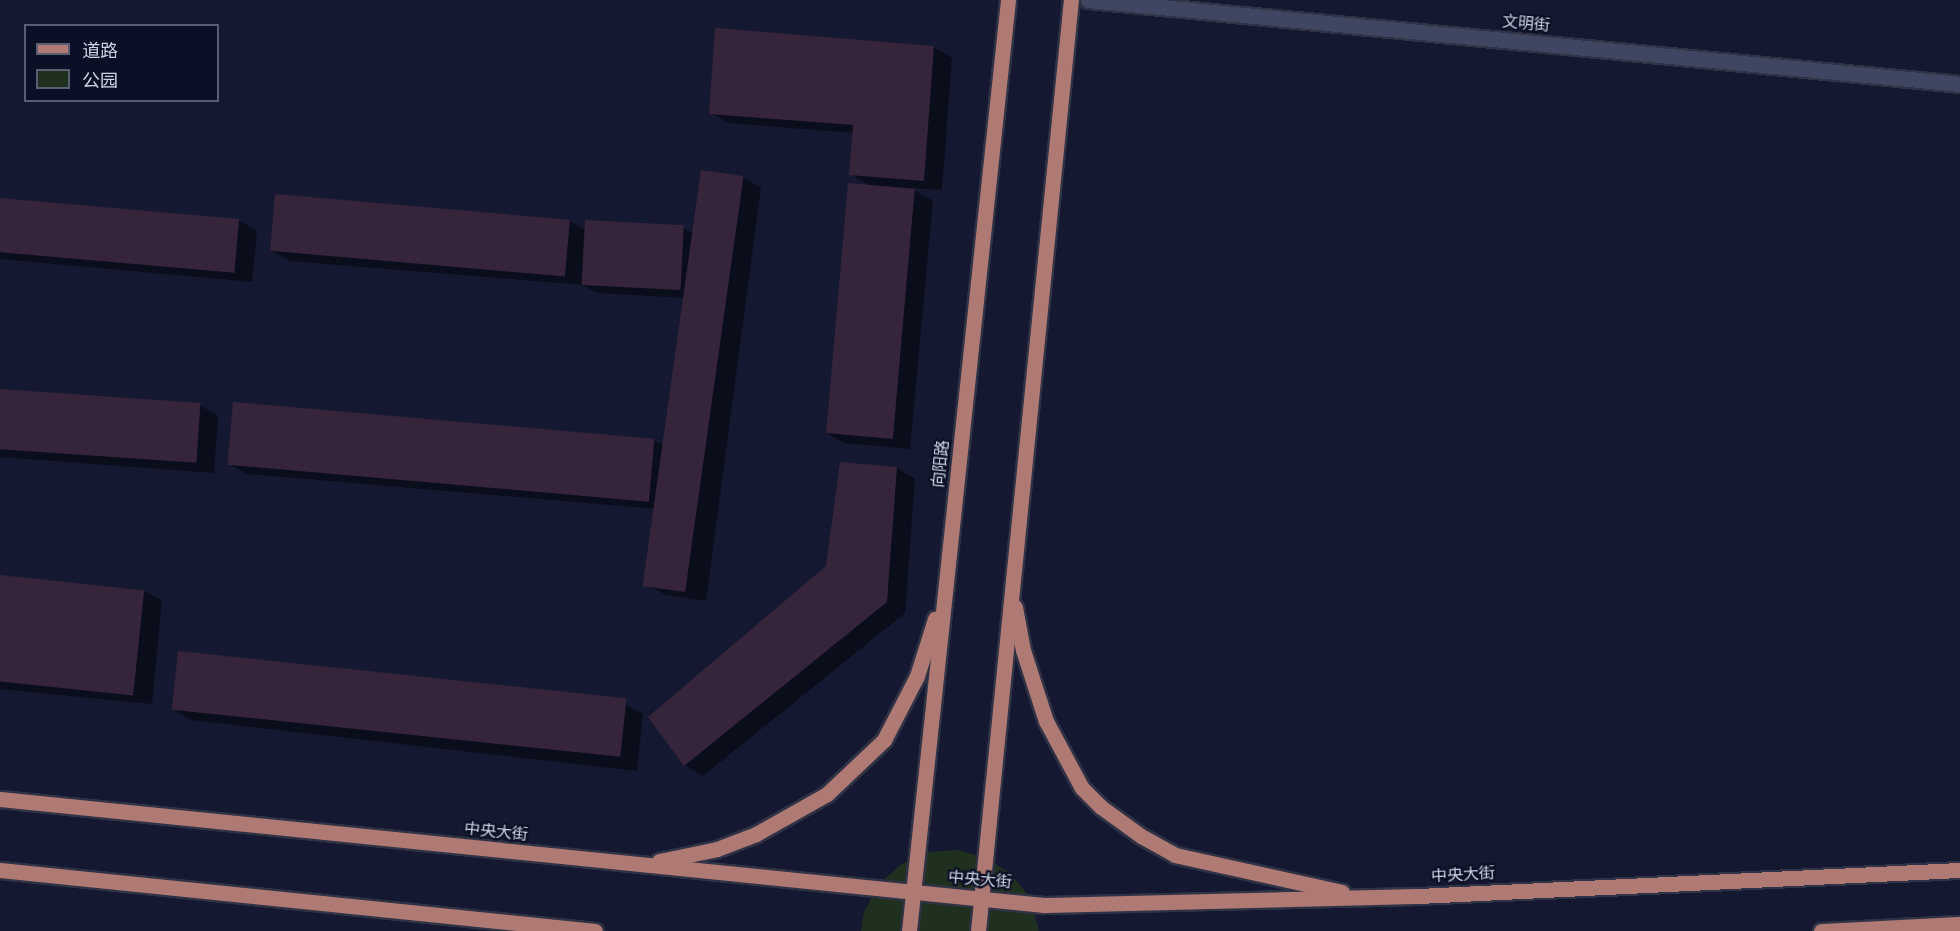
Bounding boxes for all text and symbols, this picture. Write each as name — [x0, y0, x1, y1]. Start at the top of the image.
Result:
street label: 文明街 — [1501, 12, 1551, 36]
legend — [24, 24, 219, 102]
text: 道路 — [82, 40, 118, 62]
text: 公园 — [82, 70, 118, 92]
street label: 向阳路 — [929, 439, 953, 489]
street label: 中央大街 — [463, 819, 529, 845]
street label: 中央大街 — [1431, 864, 1495, 886]
street label: 中央大街 — [947, 868, 1013, 892]

